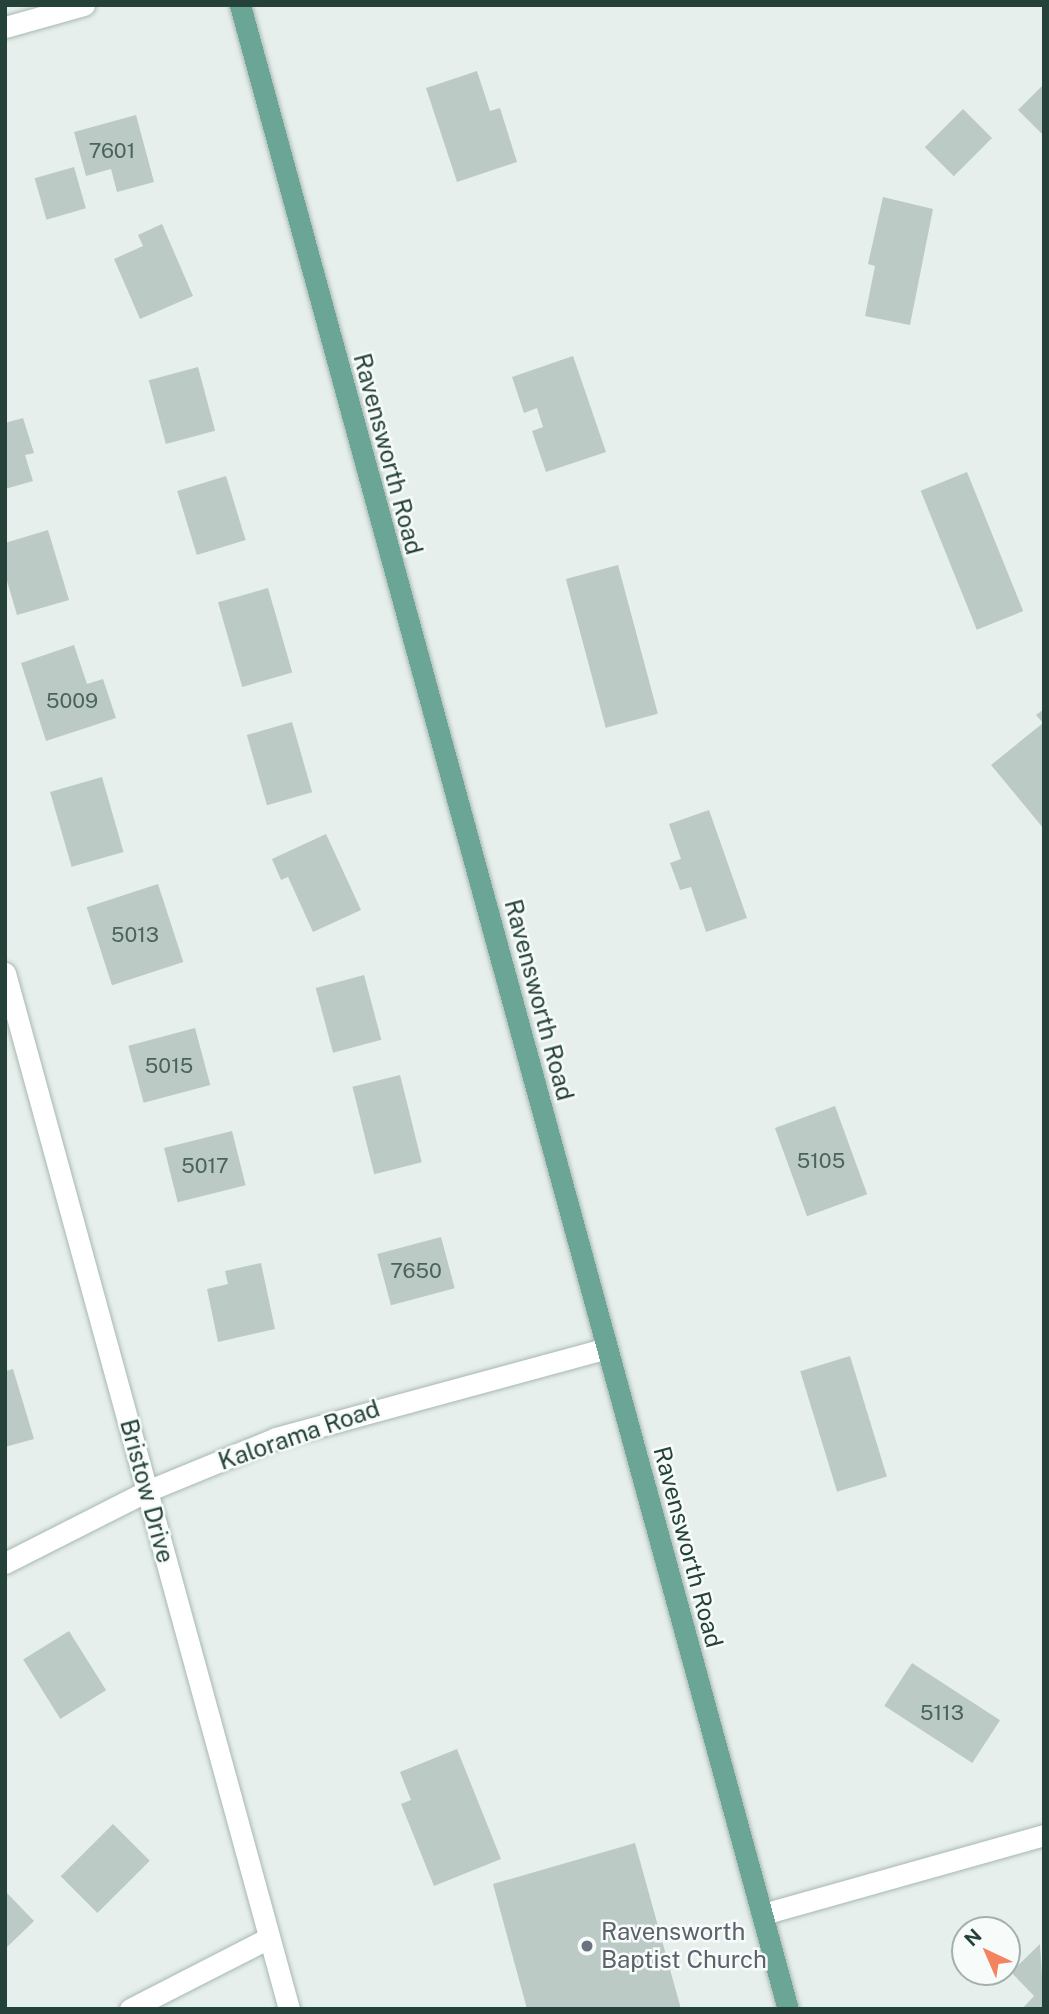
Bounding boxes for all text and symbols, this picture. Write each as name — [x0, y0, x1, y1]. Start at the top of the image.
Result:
house number: 7601 — [89, 138, 135, 164]
street label: Ravensworth Road — [347, 350, 429, 558]
house number: 5009 — [46, 688, 98, 714]
street label: Ravensworth Road — [498, 896, 580, 1104]
house number: 5013 — [111, 922, 159, 948]
house number: 5015 — [145, 1053, 193, 1079]
house number: 5105 — [797, 1148, 845, 1174]
house number: 5017 — [181, 1153, 229, 1179]
house number: 7650 — [390, 1258, 442, 1284]
street label: Kalorama Road — [215, 1394, 383, 1476]
street label: Bristow Drive — [114, 1416, 180, 1566]
street label: Ravensworth Road — [647, 1443, 729, 1651]
house number: 5113 — [920, 1700, 964, 1726]
north arrow — [951, 1916, 1021, 1986]
place label: Ravensworth Baptist Church — [601, 1918, 767, 1974]
text: N — [960, 1924, 986, 1950]
marker: Ravensworth Baptist Church — [579, 1938, 595, 1954]

